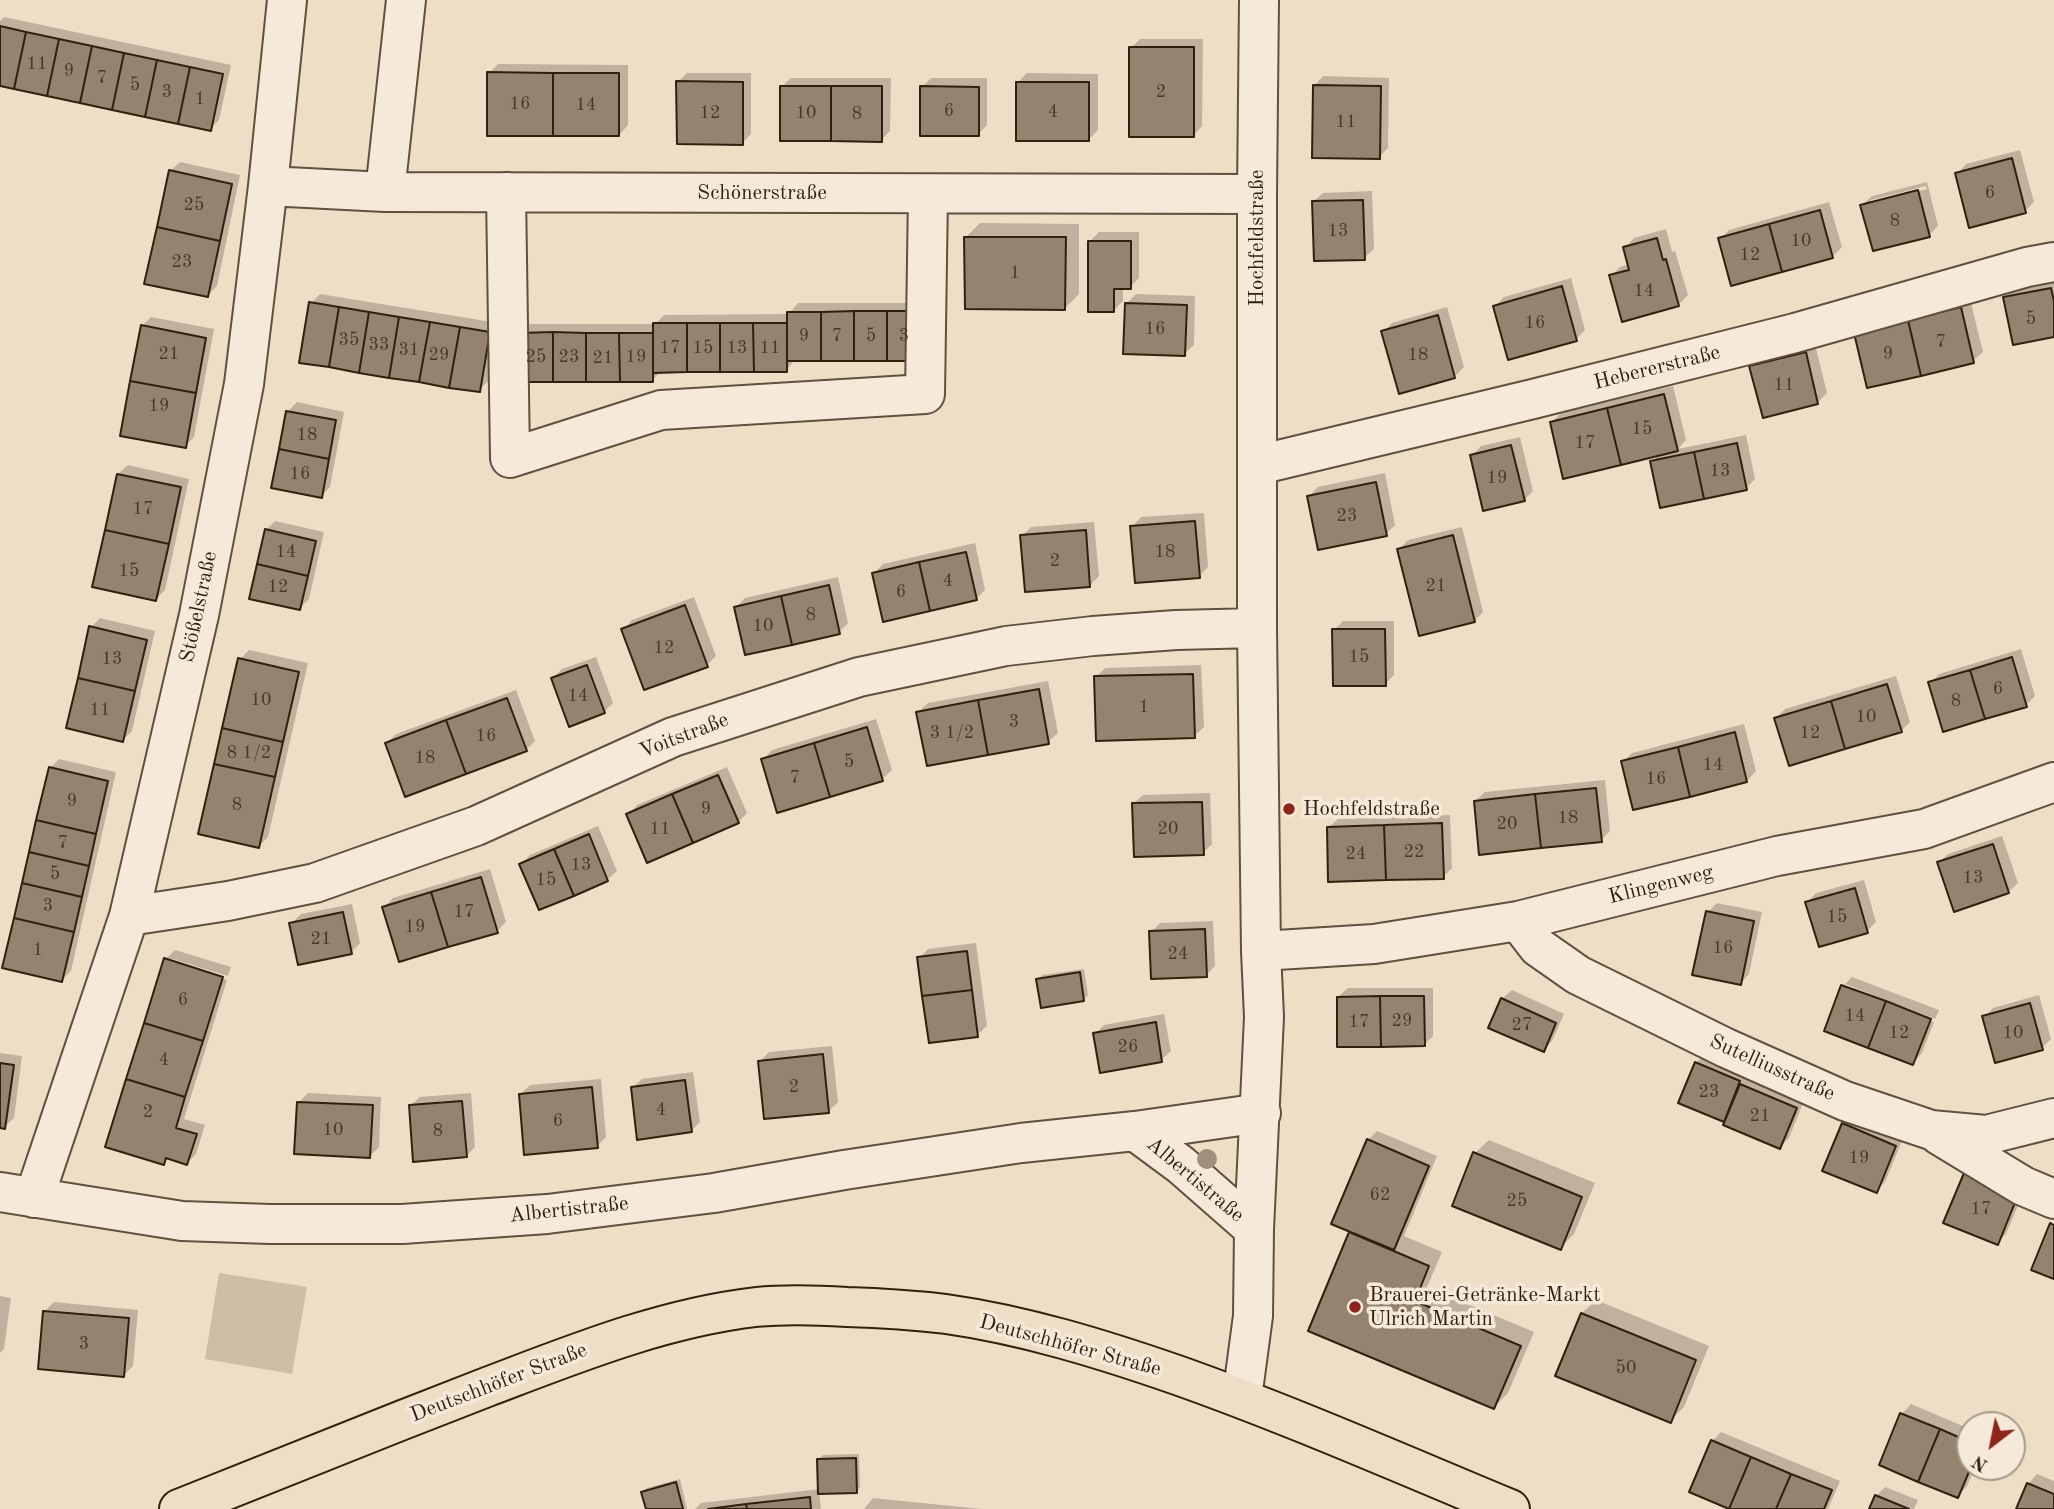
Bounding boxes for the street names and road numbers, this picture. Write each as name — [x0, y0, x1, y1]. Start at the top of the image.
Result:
street label: Hochfeldstraße — [1244, 170, 1270, 306]
street label: Schönerstraße — [697, 180, 827, 206]
street label: Hebererstraße — [1591, 340, 1723, 396]
street label: Stößelstraße — [175, 549, 223, 665]
street label: Voitstraße — [636, 707, 732, 765]
street label: Klingenweg — [1606, 860, 1716, 910]
street label: Sutelliusstraße — [1705, 1029, 1839, 1107]
street label: Albertistraße — [1141, 1132, 1249, 1228]
street label: Albertistraße — [508, 1191, 630, 1229]
street label: Deutschhöfer Straße — [976, 1310, 1164, 1382]
street label: Deutschhöfer Straße — [407, 1338, 591, 1428]

